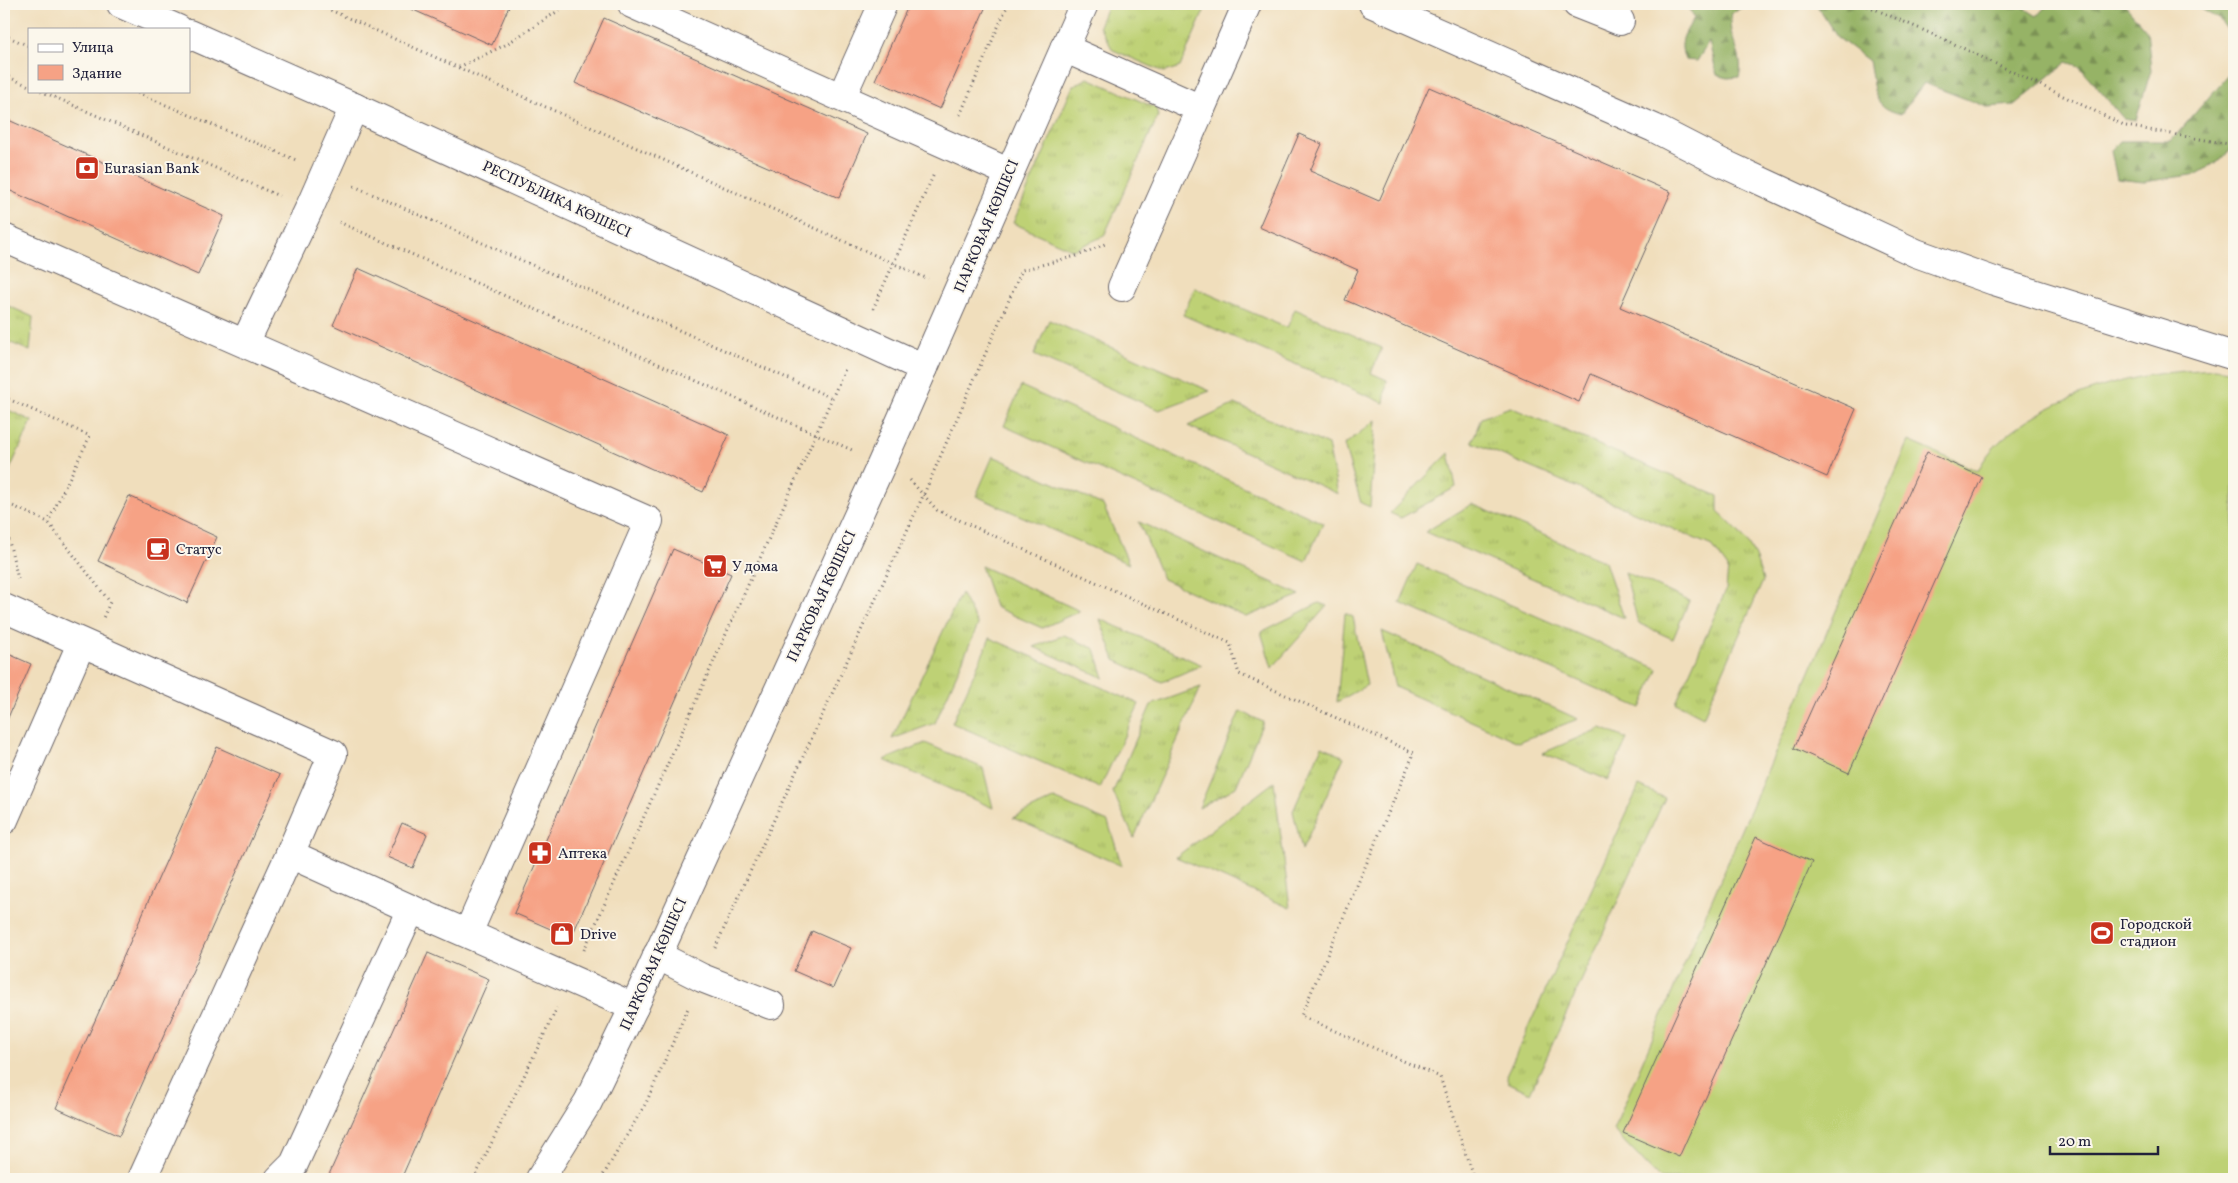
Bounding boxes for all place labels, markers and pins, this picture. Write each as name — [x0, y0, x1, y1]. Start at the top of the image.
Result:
bank icon: Eurasian Bank — [74, 155, 100, 181]
place label: Eurasian Bank — [104, 159, 200, 180]
cafe icon: Статус — [145, 536, 171, 562]
place label: Статус — [176, 540, 222, 561]
supermarket icon: У дома — [702, 553, 728, 579]
place label: У дома — [732, 557, 778, 578]
pharmacy icon: Аптека — [527, 840, 553, 866]
place label: Аптека — [558, 844, 607, 865]
place label: Городской стадион — [2120, 915, 2192, 953]
sports icon: Городской стадион — [2089, 920, 2115, 946]
shop icon: Drive — [549, 921, 575, 947]
place label: Drive — [580, 925, 617, 946]

